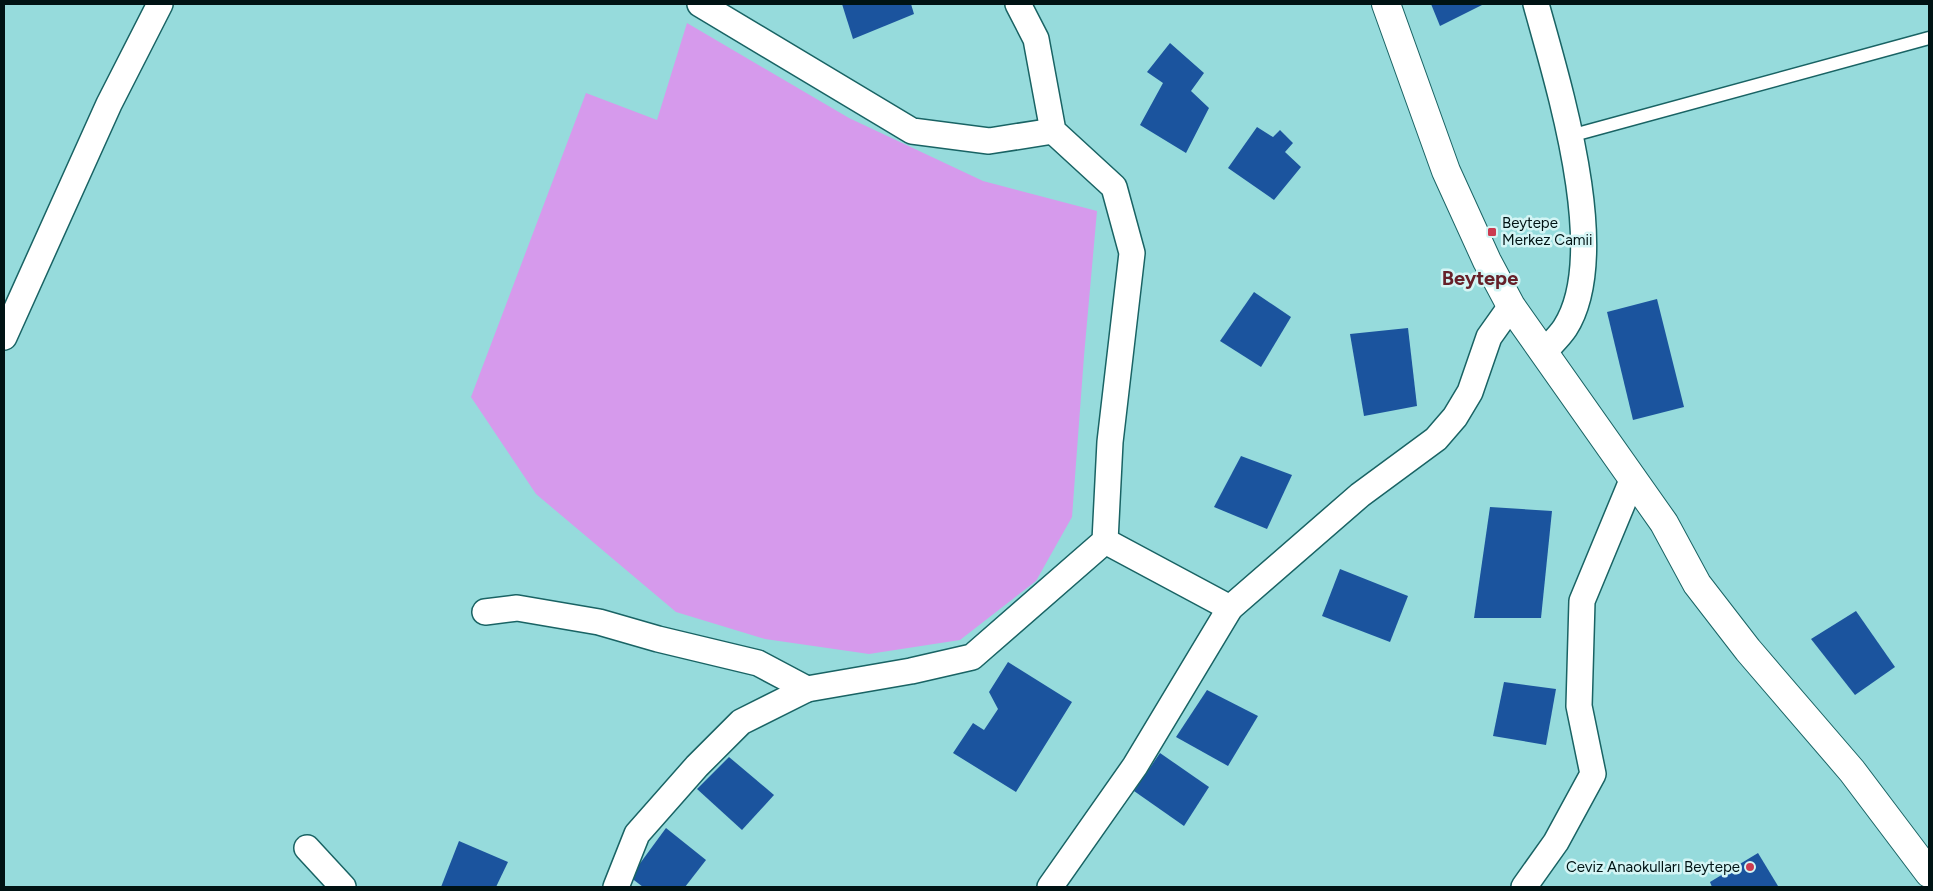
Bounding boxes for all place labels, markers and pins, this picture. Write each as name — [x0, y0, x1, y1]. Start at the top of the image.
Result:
place label: Beytepe Merkez Camii — [1502, 214, 1593, 249]
marker: Beytepe Merkez Camii — [1486, 226, 1498, 238]
place label: Ceviz Anaokulları Beytepe — [1566, 858, 1740, 876]
marker: Ceviz Anaokulları Beytepe — [1744, 861, 1756, 873]

